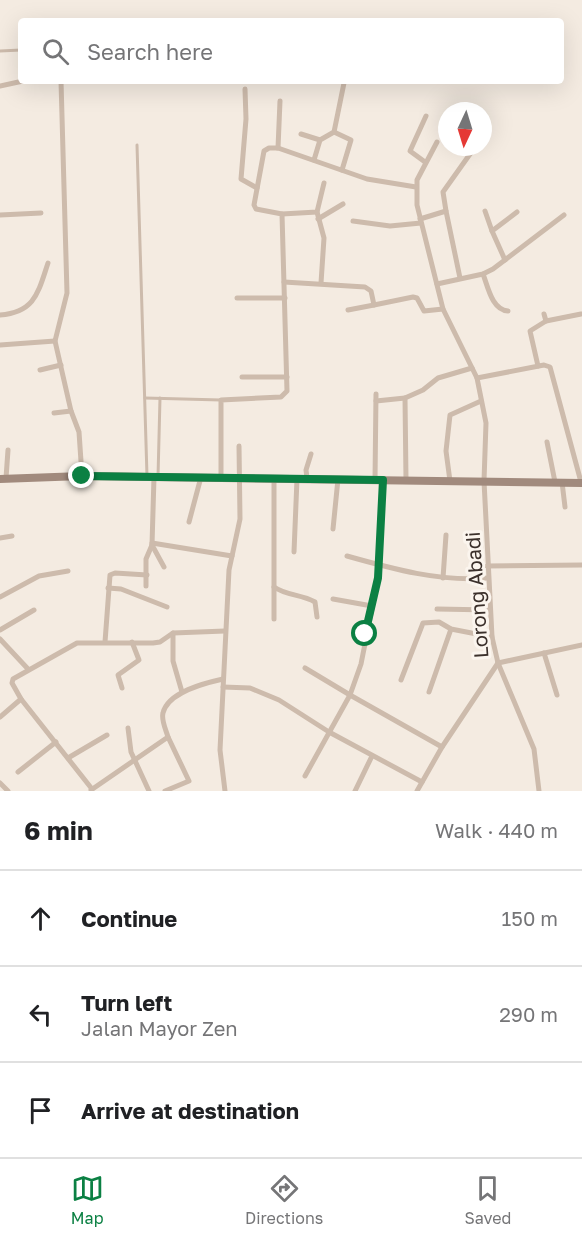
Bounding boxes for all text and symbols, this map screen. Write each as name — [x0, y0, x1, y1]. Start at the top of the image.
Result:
search box — [18, 18, 564, 84]
icon: search — [39, 35, 72, 68]
text: Search here — [87, 38, 213, 65]
north arrow — [438, 102, 492, 156]
route end — [68, 462, 94, 488]
street label: Lorong Abadi — [460, 531, 492, 659]
route start — [351, 620, 377, 646]
text: 6 min — [24, 815, 93, 846]
text: Walk · 440 m — [435, 818, 558, 842]
icon: ahead — [24, 902, 57, 935]
text: Continue — [81, 905, 177, 932]
text: 150 m — [502, 906, 558, 930]
text: Turn left — [81, 989, 172, 1016]
icon: left — [24, 998, 57, 1031]
text: 290 m — [499, 1002, 558, 1026]
text: Jalan Mayor Zen — [81, 1016, 238, 1040]
icon: arrive — [24, 1094, 57, 1127]
text: Arrive at destination — [81, 1097, 299, 1124]
tab: Map — [71, 1172, 104, 1228]
tab: Directions — [245, 1172, 323, 1228]
tab: Saved — [465, 1172, 511, 1228]

